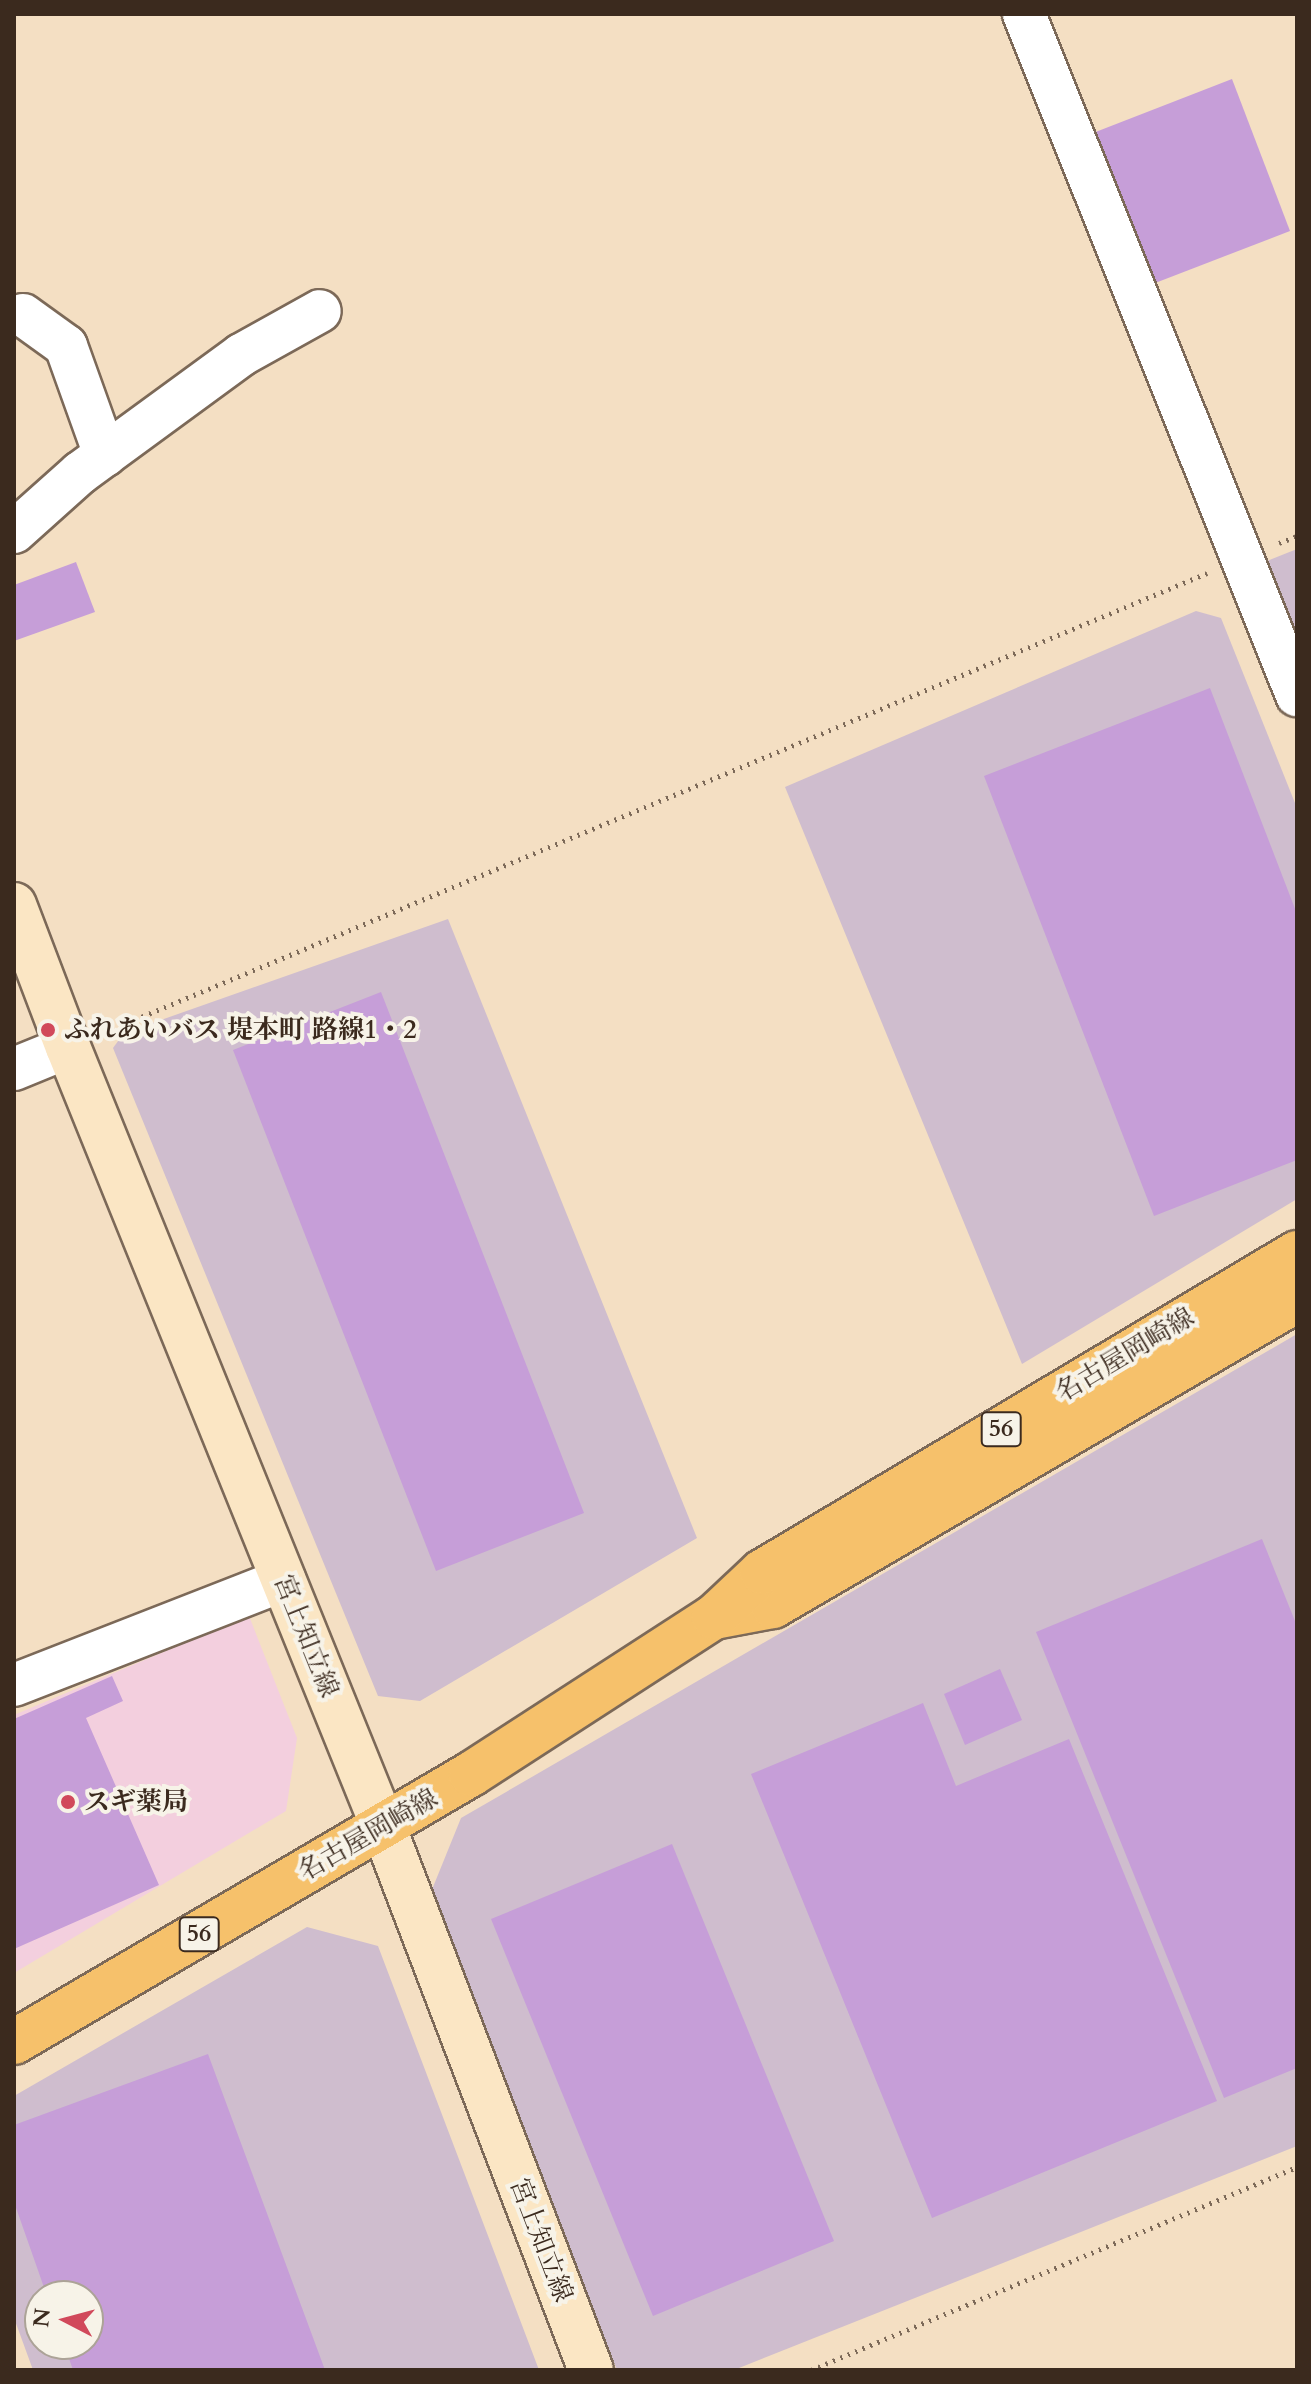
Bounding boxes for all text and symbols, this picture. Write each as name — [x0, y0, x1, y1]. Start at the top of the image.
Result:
place label: ふれあいバス 堤本町 路線1・2 — [64, 1014, 417, 1046]
marker: ふれあいバス 堤本町 路線1・2 — [39, 1021, 57, 1039]
street label: 名古屋岡崎線 — [1050, 1301, 1200, 1409]
road number: 56 — [979, 1409, 1023, 1449]
street label: 宮上知立線 — [267, 1570, 345, 1702]
street label: 名古屋岡崎線 — [293, 1782, 443, 1888]
place label: スギ薬局 — [84, 1786, 188, 1818]
marker: スギ薬局 — [59, 1793, 77, 1811]
road number: 56 — [177, 1914, 221, 1954]
street label: 宮上知立線 — [503, 2174, 579, 2306]
north arrow — [24, 2280, 104, 2360]
text: N — [26, 2307, 58, 2329]

